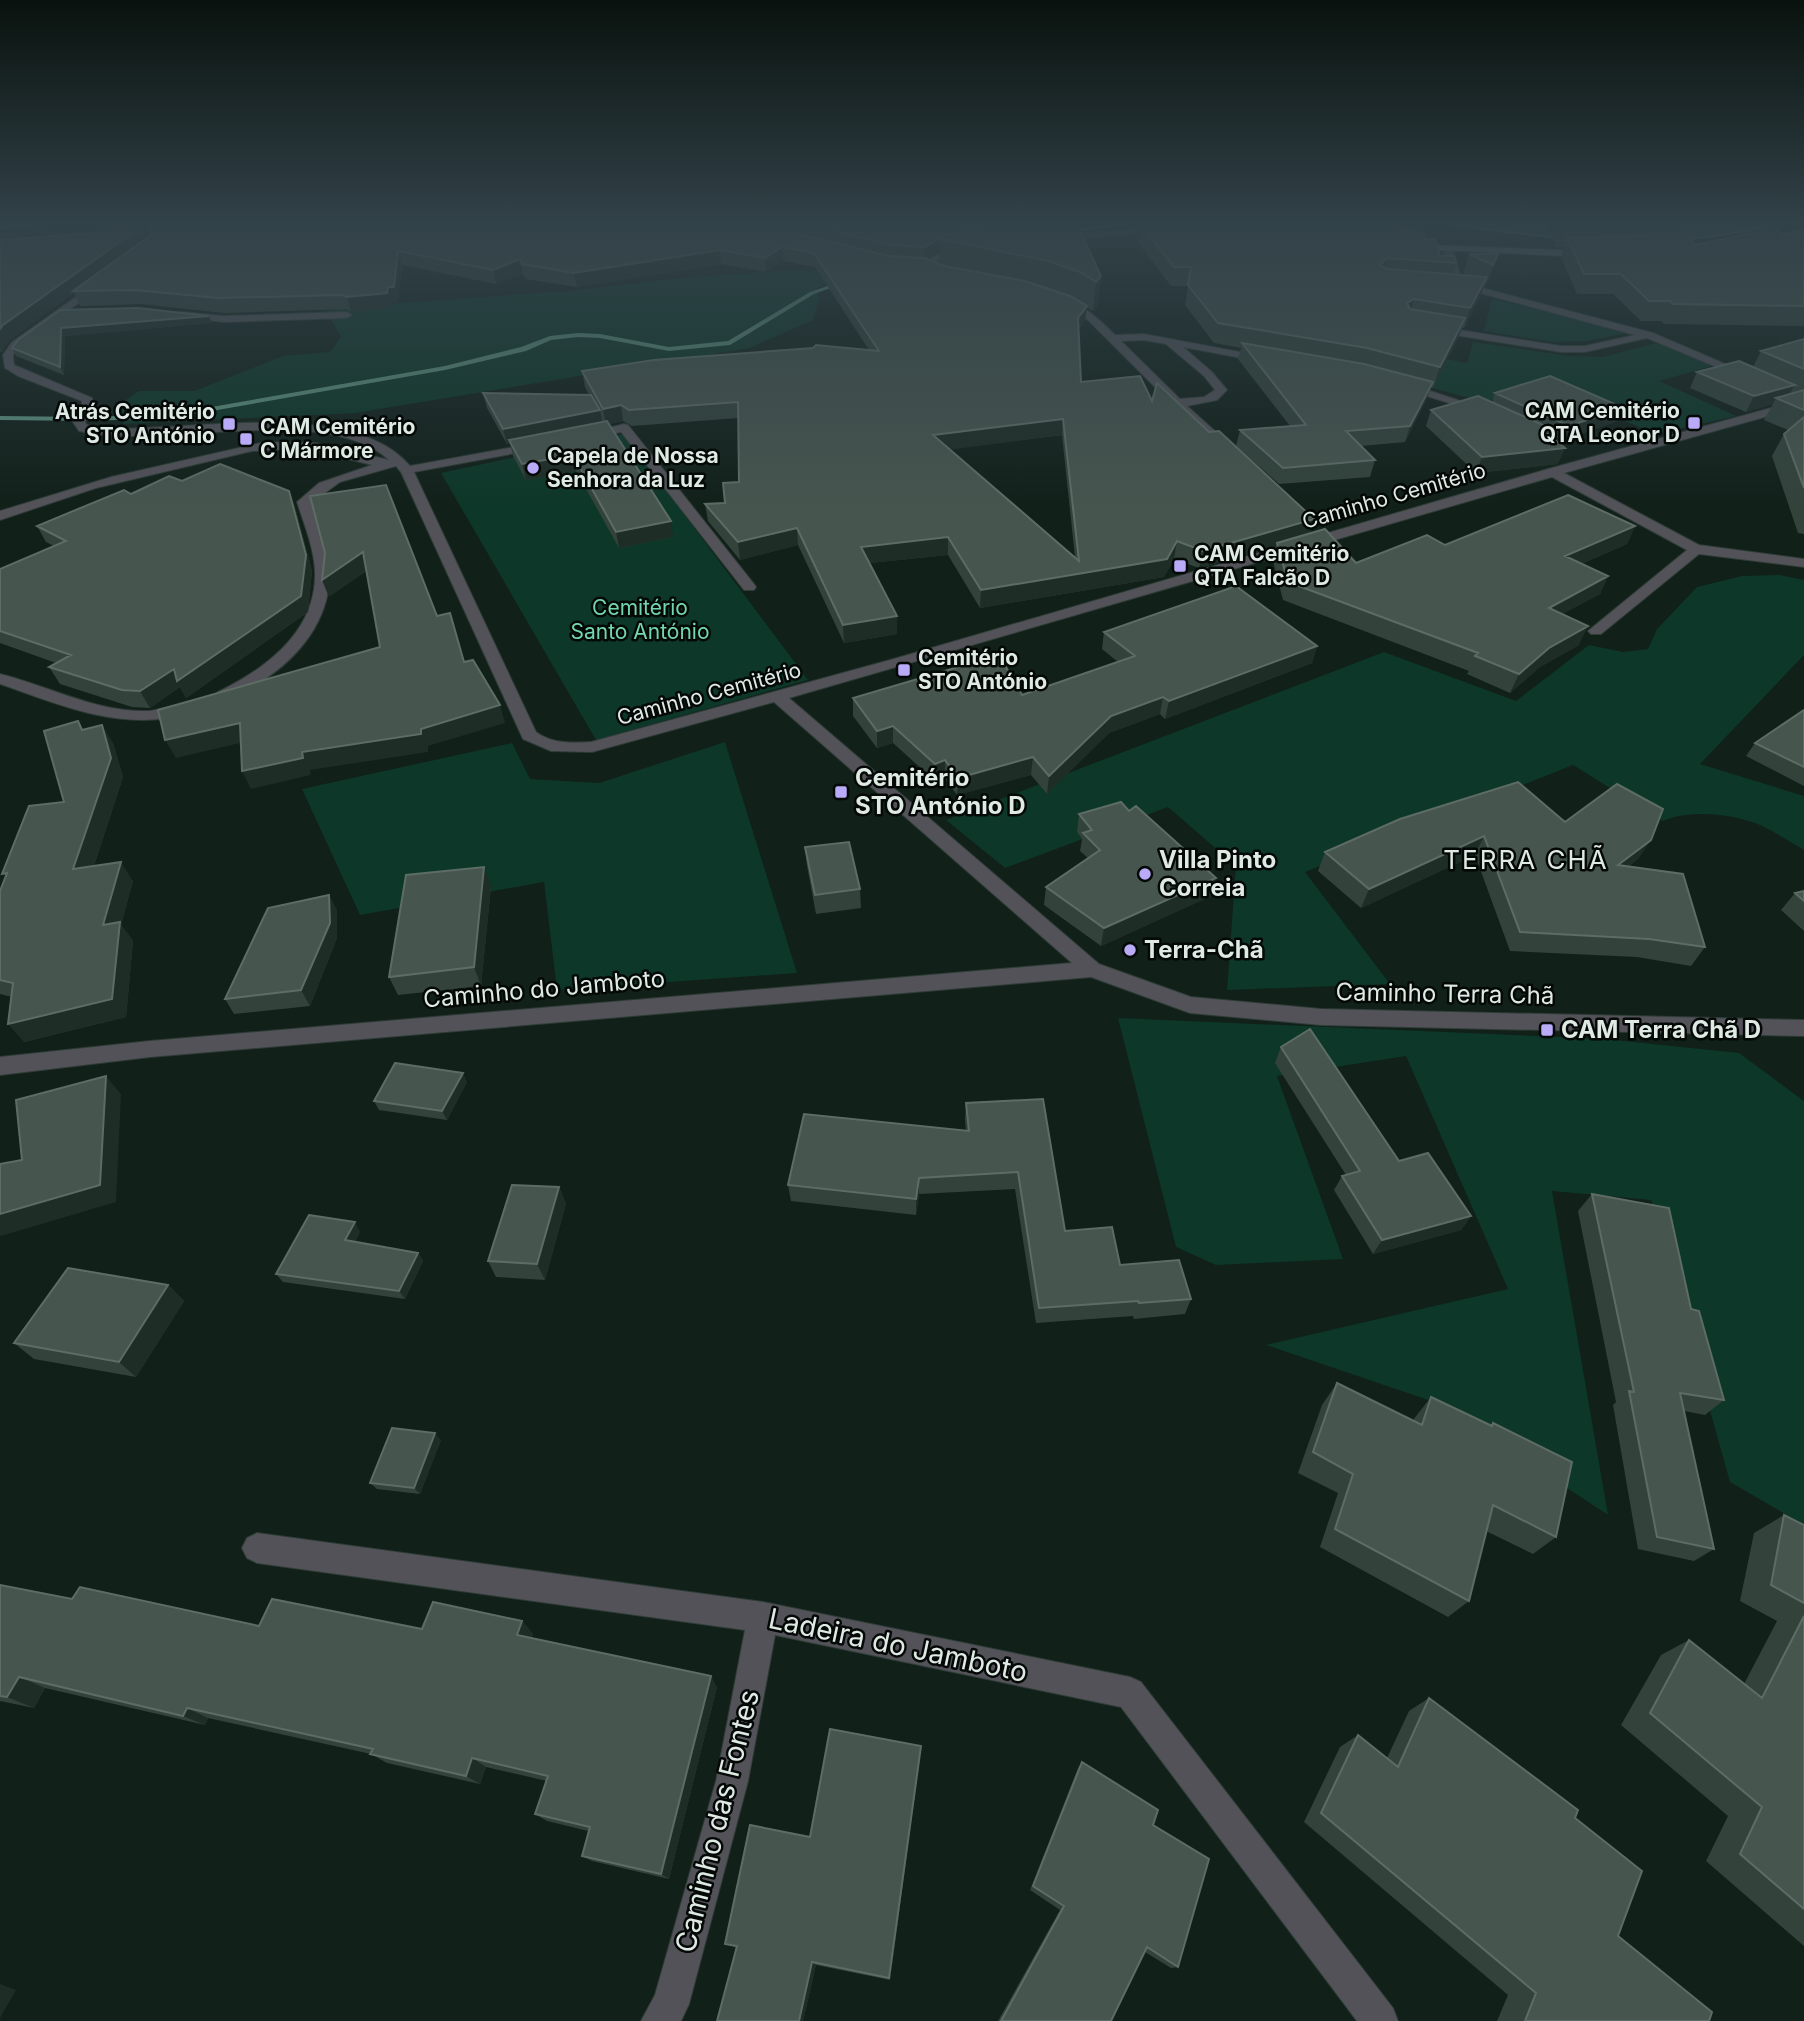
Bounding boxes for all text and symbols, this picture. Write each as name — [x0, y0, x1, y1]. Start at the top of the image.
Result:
place label: CAM Cemitério QTA Leonor D — [1525, 398, 1680, 447]
place label: Atrás Cemitério STO António — [55, 399, 215, 448]
place label: CAM Cemitério C Mármore — [260, 414, 415, 463]
marker: CAM Cemitério QTA Leonor D — [1686, 415, 1702, 431]
marker: Atrás Cemitério STO António — [221, 416, 237, 432]
marker: CAM Cemitério C Mármore — [238, 431, 254, 447]
place label: Capela de Nossa Senhora da Luz — [547, 443, 719, 492]
street label: Caminho Cemitério — [1299, 457, 1489, 534]
marker: Capela de Nossa Senhora da Luz — [525, 460, 541, 476]
place label: CAM Cemitério QTA Falcão D — [1194, 541, 1349, 590]
marker: CAM Cemitério QTA Falcão D — [1172, 558, 1188, 574]
park label: Cemitério Santo António — [570, 595, 710, 644]
place label: Cemitério STO António — [918, 645, 1047, 694]
street label: Caminho Cemitério — [614, 657, 804, 730]
marker: Cemitério STO António — [896, 662, 912, 678]
place label: Cemitério STO António D — [855, 763, 1025, 820]
marker: Cemitério STO António D — [833, 784, 849, 800]
district label: TERRA CHÃ — [1443, 844, 1609, 875]
place label: Villa Pinto Correia — [1159, 845, 1276, 902]
marker: Villa Pinto Correia — [1137, 866, 1153, 882]
place label: Terra-Chã — [1144, 935, 1264, 964]
marker: Terra-Chã — [1122, 942, 1138, 958]
street label: Caminho do Jamboto — [422, 963, 666, 1014]
street label: Caminho Terra Chã — [1335, 977, 1555, 1010]
place label: CAM Terra Chã D — [1561, 1015, 1761, 1044]
marker: CAM Terra Chã D — [1539, 1022, 1555, 1038]
street label: Ladeira do Jamboto — [766, 1601, 1030, 1689]
street label: Caminho das Fontes — [668, 1686, 766, 1956]

